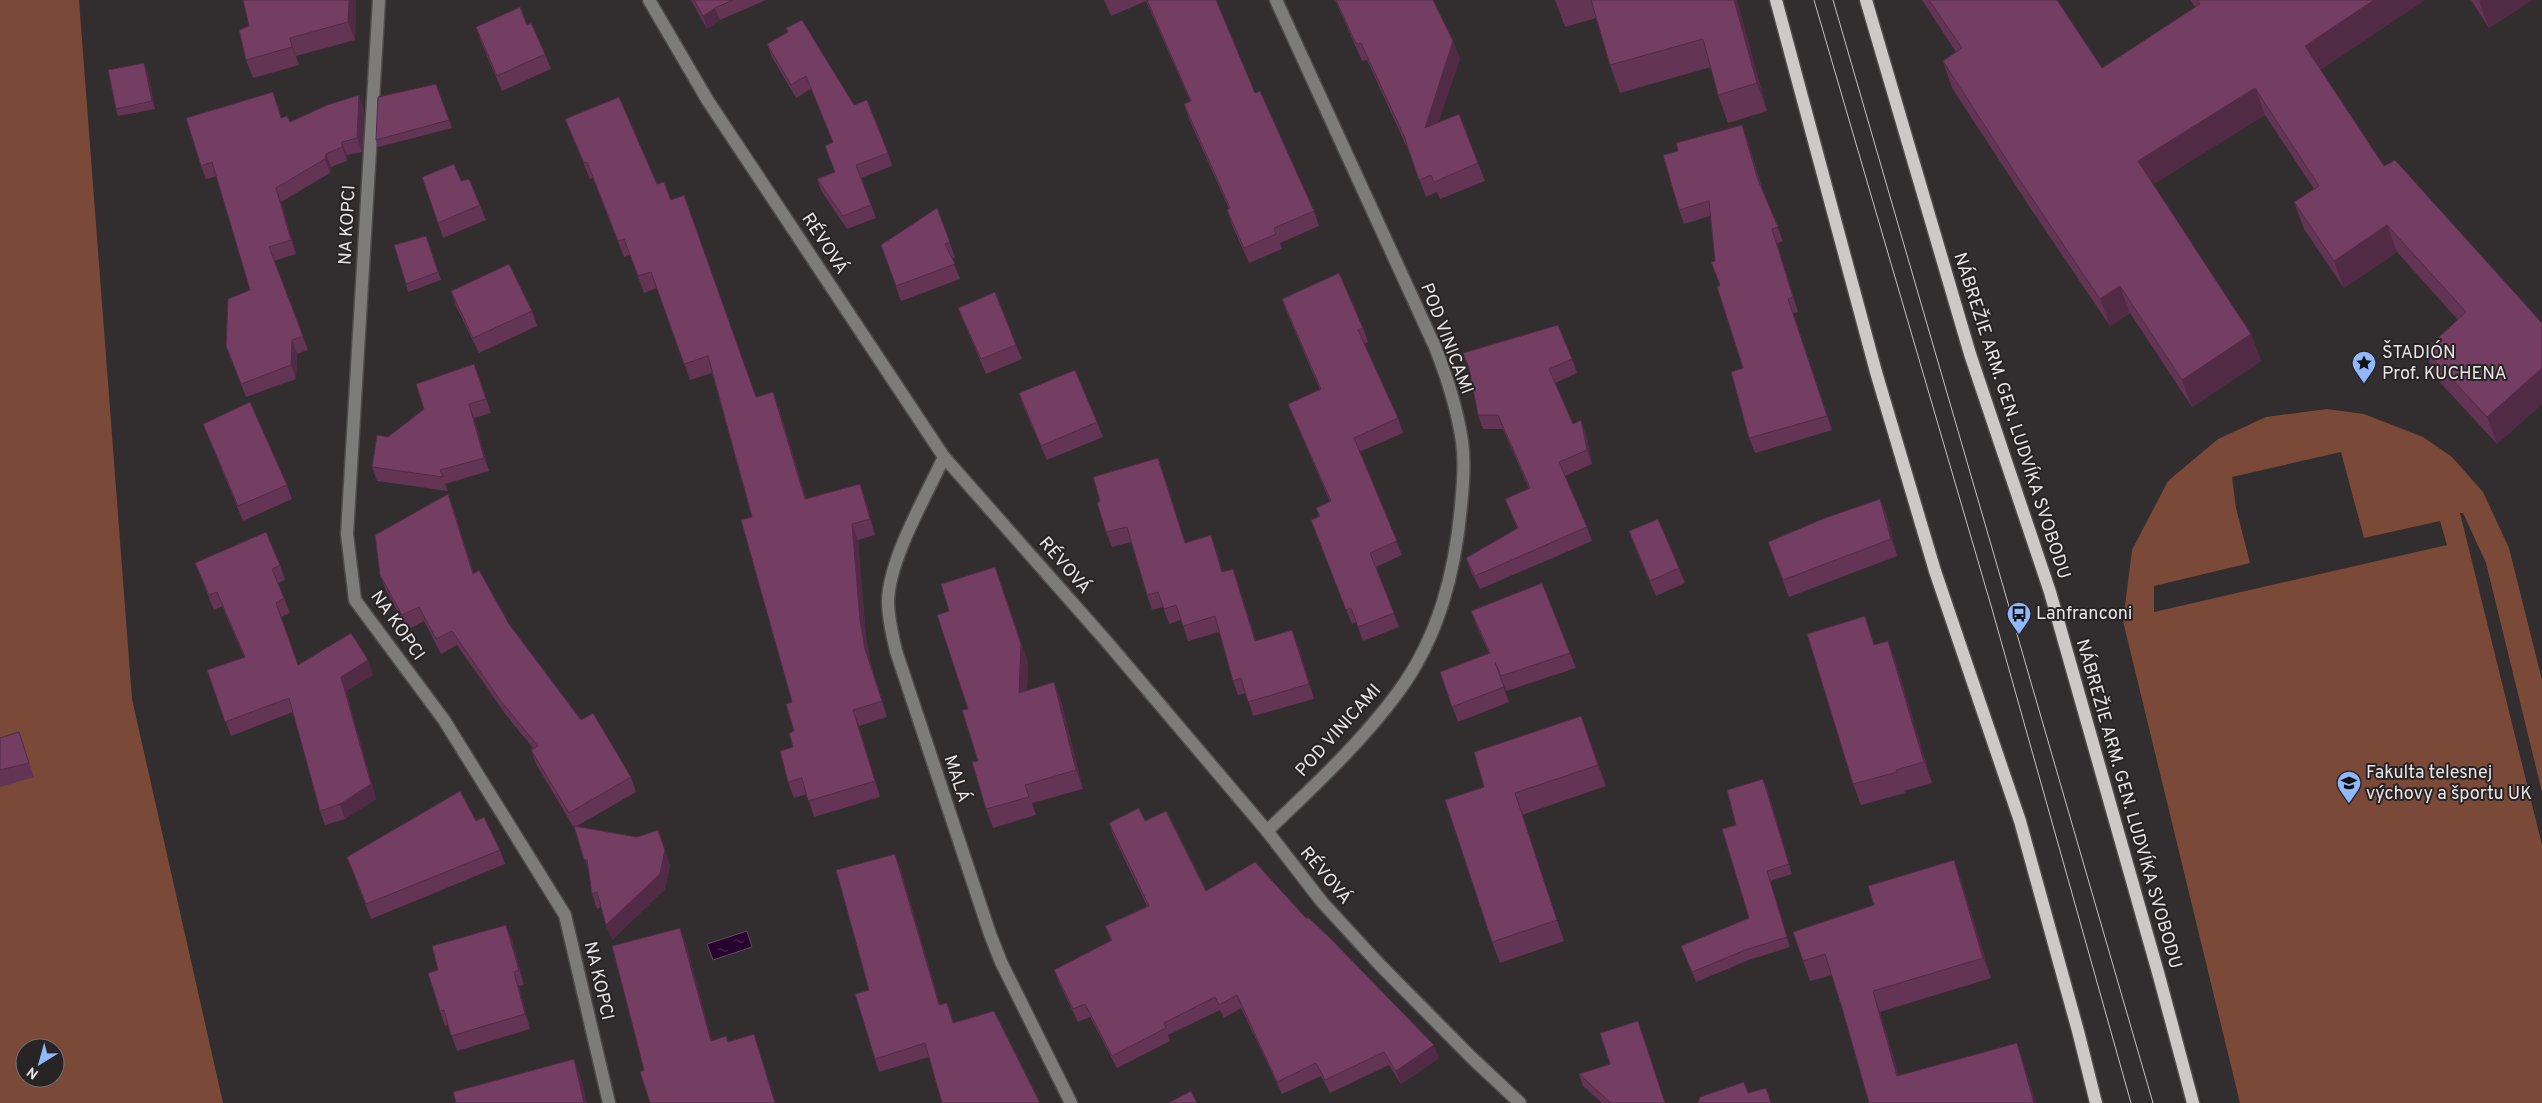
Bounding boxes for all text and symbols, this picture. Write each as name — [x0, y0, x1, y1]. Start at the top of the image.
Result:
street label: NA KOPCI — [334, 184, 362, 266]
street label: RÉVOVÁ — [796, 208, 854, 279]
street label: NÁBREŽIE ARM. GEN. LUDVÍKA SVOBODU — [1947, 249, 2077, 582]
street label: POD VINICAMI — [1414, 280, 1478, 398]
place label: ŠTADIÓN Prof. KUCHENA — [2382, 340, 2507, 386]
place icon: ŠTADIÓN Prof. KUCHENA — [2351, 350, 2377, 384]
street label: RÉVOVÁ — [1033, 531, 1097, 599]
street label: NA KOPCI — [365, 587, 429, 665]
bus stop icon: Lanfranconi — [2006, 601, 2032, 635]
place label: Lanfranconi — [2036, 603, 2132, 626]
street label: NÁBREŽIE ARM. GEN. LUDVÍKA SVOBODU — [2070, 636, 2188, 971]
street label: POD VINICAMI — [1291, 680, 1387, 782]
street label: MALÁ — [938, 752, 976, 806]
place label: Fakulta telesnej výchovy a športu UK — [2366, 762, 2532, 806]
school or university icon: Fakulta telesnej výchovy a športu UK — [2336, 770, 2362, 804]
street label: RÉVOVÁ — [1294, 841, 1357, 910]
street label: NA KOPCI — [578, 939, 618, 1023]
north arrow — [15, 1038, 65, 1088]
text: N — [24, 1062, 42, 1082]

